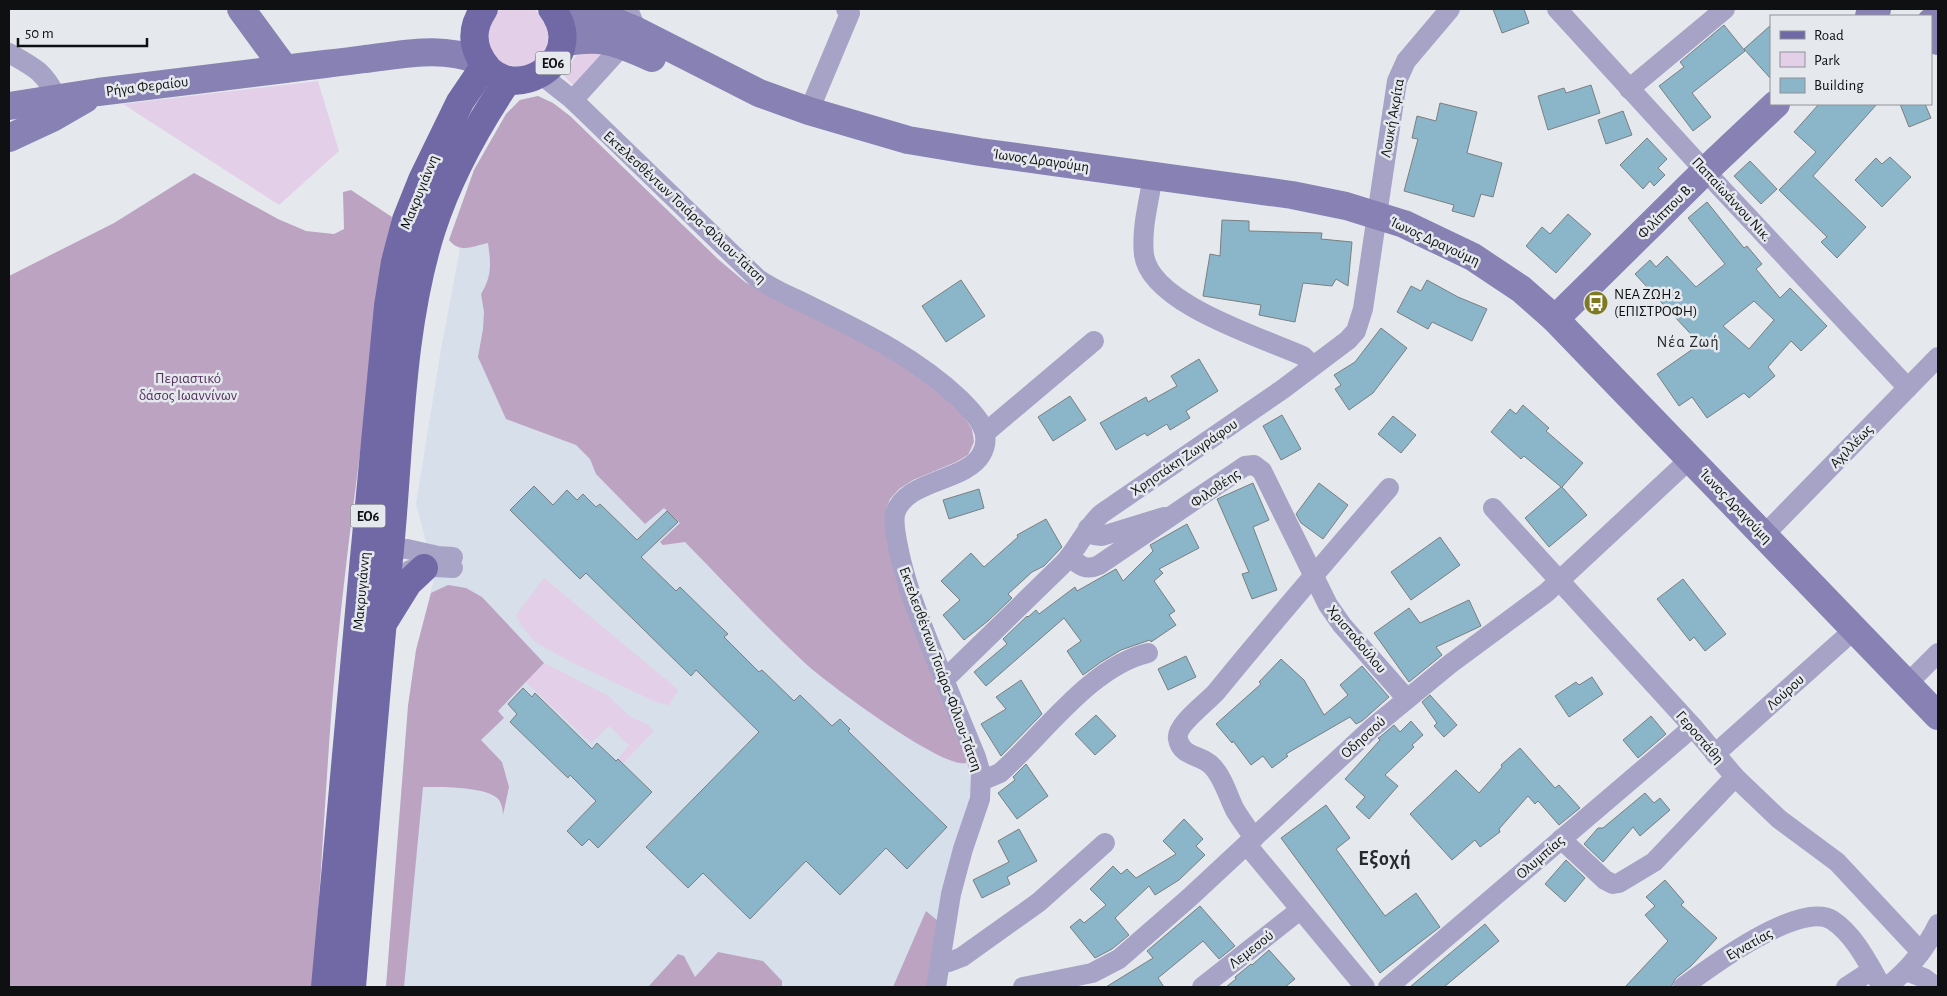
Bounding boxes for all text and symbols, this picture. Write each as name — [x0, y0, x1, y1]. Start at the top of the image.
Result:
scale bar — [18, 15, 146, 47]
legend — [1770, 15, 1932, 105]
text: 50 m — [25, 26, 54, 41]
text: Road — [1814, 28, 1844, 43]
road number: ΕΟ6 — [536, 52, 570, 74]
text: Park — [1814, 53, 1840, 68]
street label: Ρήγα Φεραίου — [105, 74, 189, 99]
street label: Λουκή Ακρίτα — [1378, 77, 1407, 159]
text: Building — [1814, 78, 1864, 93]
street label: Εκτελεσθέντων Τσιάρα-Φίλιου-Τάτση — [600, 128, 769, 287]
street label: Ίωνος Δραγούμη — [992, 146, 1090, 175]
street label: Μακρυγιάννη — [398, 153, 441, 232]
street label: Παπαϊωάννου Νικ. — [1689, 154, 1774, 244]
street label: Φιλίππου Β. — [1635, 181, 1696, 242]
street label: Ίωνος Δραγούμη — [1388, 214, 1482, 269]
place label: ΝΕΑ ΖΩΗ 2 (ΕΠΙΣΤΡΟΦΗ) — [1614, 287, 1698, 319]
bus stop icon: ΝΕΑ ΖΩΗ 2 (ΕΠΙΣΤΡΟΦΗ) — [1583, 290, 1609, 316]
district label: Νέα Ζωή — [1656, 334, 1720, 350]
park label: Περιαστικό δάσος Ιωαννίνων — [139, 371, 237, 403]
street label: Χρηστάκη Ζωγράφου — [1128, 416, 1240, 499]
street label: Αχιλλέως — [1827, 422, 1876, 471]
street label: Φιλοθέης — [1188, 466, 1243, 511]
street label: Ίωνος Δραγούμη — [1696, 466, 1775, 547]
road number: ΕΟ6 — [350, 504, 386, 528]
street label: Μακρυγιάννη — [351, 551, 372, 631]
street label: Εκτελεσθέντων Τσιάρα-Φίλιου-Τάτση — [896, 565, 985, 773]
street label: Χριστοδούλου — [1324, 603, 1389, 676]
street label: Λούρου — [1764, 672, 1807, 713]
street label: Γεροστάθη — [1673, 708, 1726, 766]
street label: Οδησσού — [1338, 714, 1389, 761]
street label: Ολυμπίας — [1514, 833, 1567, 882]
district label: Εξοχή — [1358, 849, 1412, 869]
street label: Εγνατίας — [1724, 926, 1775, 963]
street label: Λεμεσού — [1226, 927, 1276, 971]

